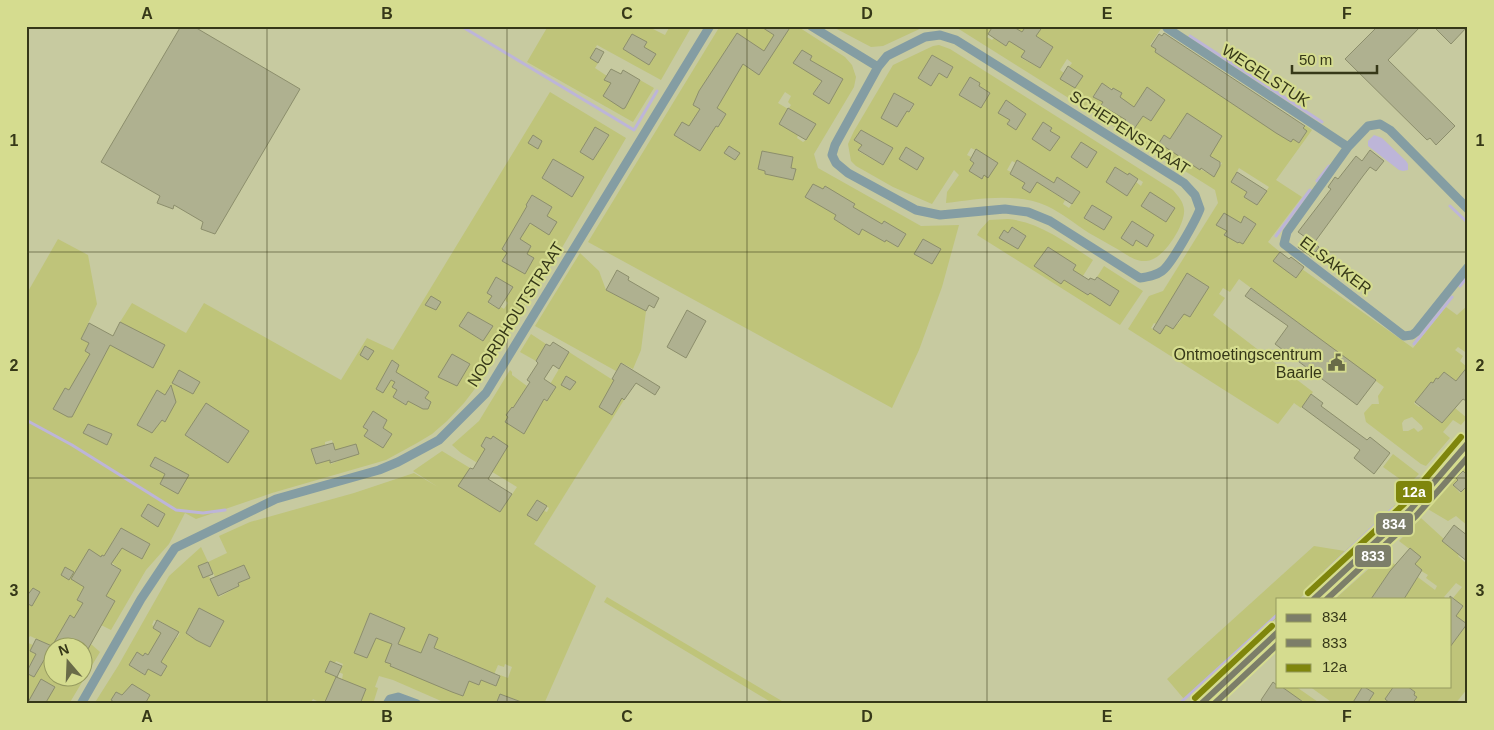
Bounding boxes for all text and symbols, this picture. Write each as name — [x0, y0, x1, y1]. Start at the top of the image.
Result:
text: A — [141, 5, 153, 22]
text: B — [381, 5, 393, 22]
text: C — [621, 5, 633, 22]
text: D — [861, 5, 873, 22]
text: E — [1102, 5, 1113, 22]
text: F — [1342, 5, 1352, 22]
street label: WEGELSTUK — [1219, 41, 1313, 110]
scale bar — [1292, 42, 1376, 74]
text: 50 m — [1299, 51, 1332, 68]
street label: SCHEPENSTRAAT — [1067, 87, 1193, 178]
text: 1 — [10, 132, 19, 149]
text: 1 — [1476, 132, 1485, 149]
street label: ELSAKKER — [1297, 233, 1375, 298]
street label: NOORDHOUTSTRAAT — [464, 239, 567, 390]
place label: Ontmoetingscentrum Baarle — [1173, 346, 1322, 381]
public building icon: Ontmoetingscentrum Baarle — [1326, 353, 1346, 373]
text: 2 — [10, 357, 19, 374]
text: 2 — [1476, 357, 1485, 374]
line badge: 12a — [1395, 480, 1433, 504]
text: 12a — [1402, 484, 1426, 500]
line badge: 834 — [1375, 512, 1414, 536]
text: 834 — [1382, 516, 1406, 532]
line badge: 833 — [1354, 544, 1392, 568]
text: 833 — [1361, 548, 1385, 564]
text: 3 — [10, 582, 19, 599]
text: 3 — [1476, 582, 1485, 599]
legend — [1276, 598, 1452, 688]
text: 834 — [1322, 608, 1347, 625]
text: 833 — [1322, 634, 1347, 651]
north arrow — [42, 638, 92, 688]
text: N — [56, 640, 71, 659]
text: 12a — [1322, 658, 1348, 675]
text: A — [141, 708, 153, 725]
text: B — [381, 708, 393, 725]
text: C — [621, 708, 633, 725]
text: D — [861, 708, 873, 725]
text: E — [1102, 708, 1113, 725]
text: F — [1342, 708, 1352, 725]

